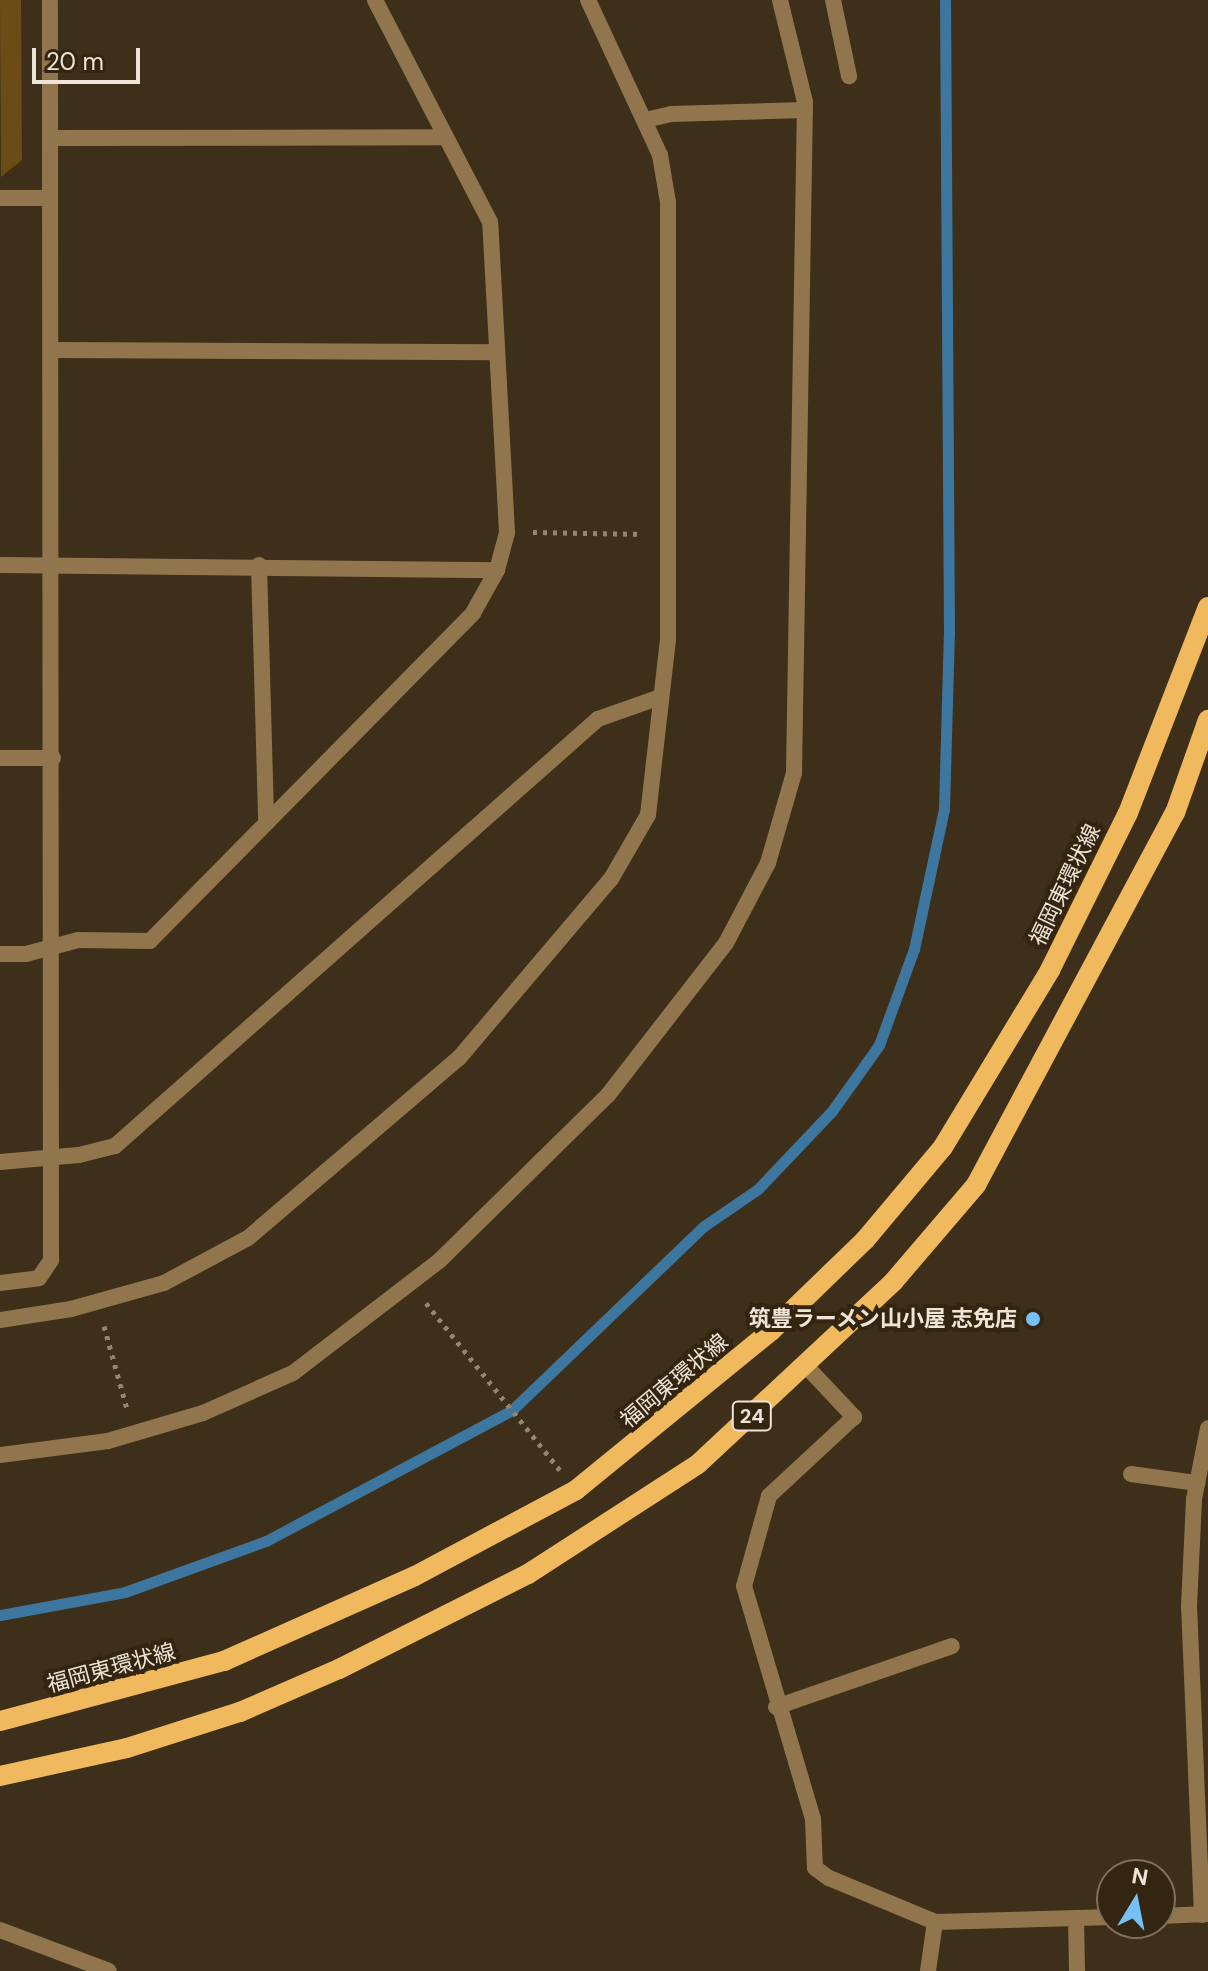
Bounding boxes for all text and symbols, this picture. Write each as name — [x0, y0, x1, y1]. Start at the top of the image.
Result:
scale bar — [36, 32, 144, 82]
text: 20 m — [46, 46, 104, 77]
street label: 福岡東環状線 — [1024, 820, 1106, 950]
place label: 筑豊ラーメン山小屋 志免店 — [748, 1306, 1017, 1332]
marker: 筑豊ラーメン山小屋 志免店 — [1024, 1310, 1042, 1328]
street label: 福岡東環状線 — [615, 1328, 733, 1434]
road number: 24 — [730, 1400, 774, 1432]
street label: 福岡東環状線 — [44, 1638, 178, 1698]
north arrow — [1096, 1859, 1176, 1939]
text: N — [1129, 1861, 1150, 1893]

